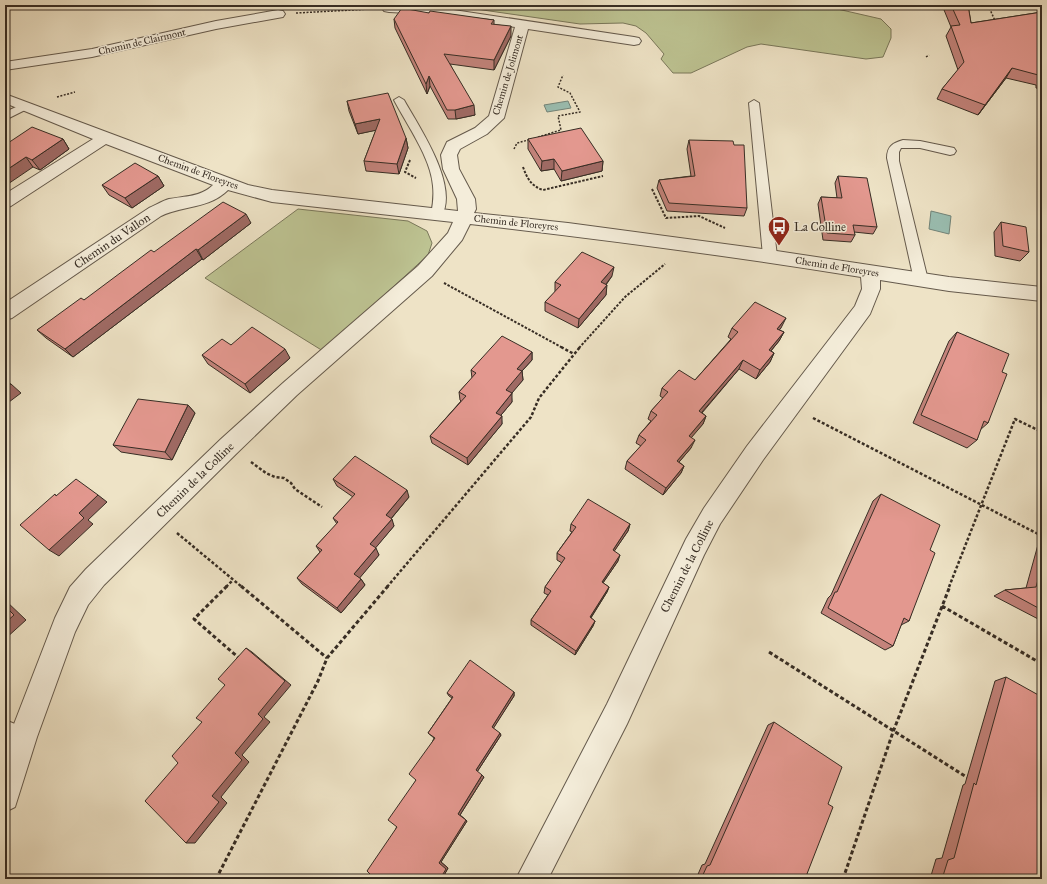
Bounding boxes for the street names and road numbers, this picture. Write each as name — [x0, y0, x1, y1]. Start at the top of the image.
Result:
street label: Chemin de Clairmont — [97, 26, 187, 58]
street label: Chemin de Jolimont — [490, 33, 527, 117]
street label: Chemin de Floreyres — [156, 152, 240, 192]
street label: Chemin du Vallon — [71, 210, 153, 272]
street label: Chemin de Floreyres — [473, 213, 559, 233]
street label: Chemin de Floreyres — [794, 254, 880, 280]
street label: Chemin de la Colline — [153, 439, 237, 521]
street label: Chemin de la Colline — [658, 517, 716, 615]

